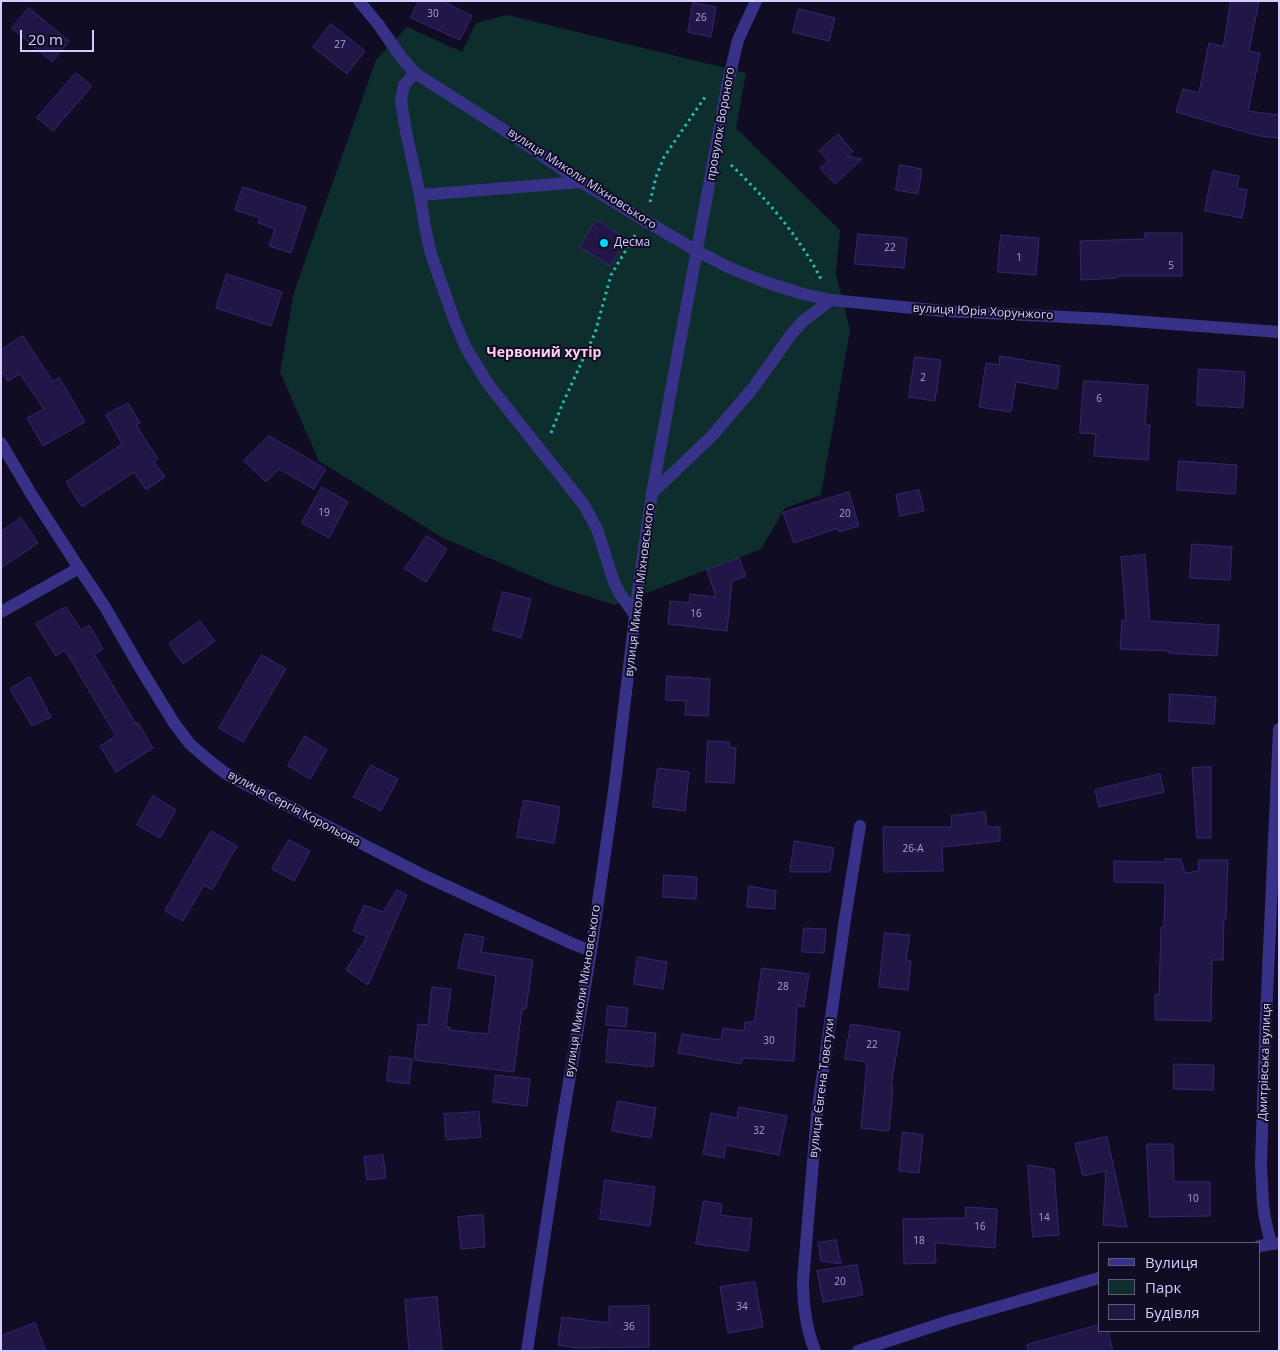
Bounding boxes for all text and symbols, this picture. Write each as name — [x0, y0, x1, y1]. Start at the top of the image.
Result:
house number: 30 — [427, 8, 439, 20]
house number: 26 — [695, 12, 707, 24]
scale bar — [22, 20, 96, 52]
text: 20 m — [28, 29, 63, 49]
house number: 27 — [334, 39, 346, 51]
street label: провулок Вороного — [704, 66, 738, 182]
street label: вулиця Миколи Міхновського — [505, 125, 659, 233]
place label: Десма — [614, 236, 650, 250]
marker: Десма — [598, 237, 610, 249]
house number: 22 — [884, 242, 896, 254]
house number: 1 — [1016, 252, 1022, 264]
house number: 5 — [1168, 260, 1174, 272]
street label: вулиця Юрія Хорунжого — [912, 301, 1054, 323]
district label: Червоний хутір — [487, 345, 601, 361]
house number: 2 — [920, 372, 926, 384]
house number: 6 — [1096, 393, 1102, 405]
street label: вулиця Миколи Міхновського — [622, 502, 658, 678]
house number: 19 — [318, 507, 330, 519]
house number: 20 — [839, 508, 851, 520]
house number: 16 — [690, 608, 702, 620]
street label: вулиця Сергія Корольова — [225, 768, 363, 850]
house number: 26-А — [903, 843, 923, 855]
street label: вулиця Миколи Міхновського — [562, 904, 604, 1078]
house number: 28 — [777, 981, 789, 993]
street label: Дмитрівська вулиця — [1256, 1003, 1274, 1121]
street label: вулиця Євгена Товстухи — [806, 1017, 838, 1159]
house number: 30 — [763, 1035, 775, 1047]
house number: 22 — [866, 1039, 878, 1051]
house number: 32 — [753, 1125, 765, 1137]
house number: 10 — [1187, 1193, 1199, 1205]
house number: 14 — [1038, 1212, 1050, 1224]
house number: 16 — [974, 1221, 986, 1233]
house number: 18 — [913, 1235, 925, 1247]
legend — [1098, 1242, 1260, 1332]
text: Вулиця — [1145, 1252, 1198, 1272]
house number: 20 — [834, 1276, 846, 1288]
text: Парк — [1145, 1277, 1181, 1297]
house number: 34 — [736, 1301, 748, 1313]
text: Будівля — [1145, 1302, 1200, 1322]
house number: 36 — [623, 1321, 635, 1333]

